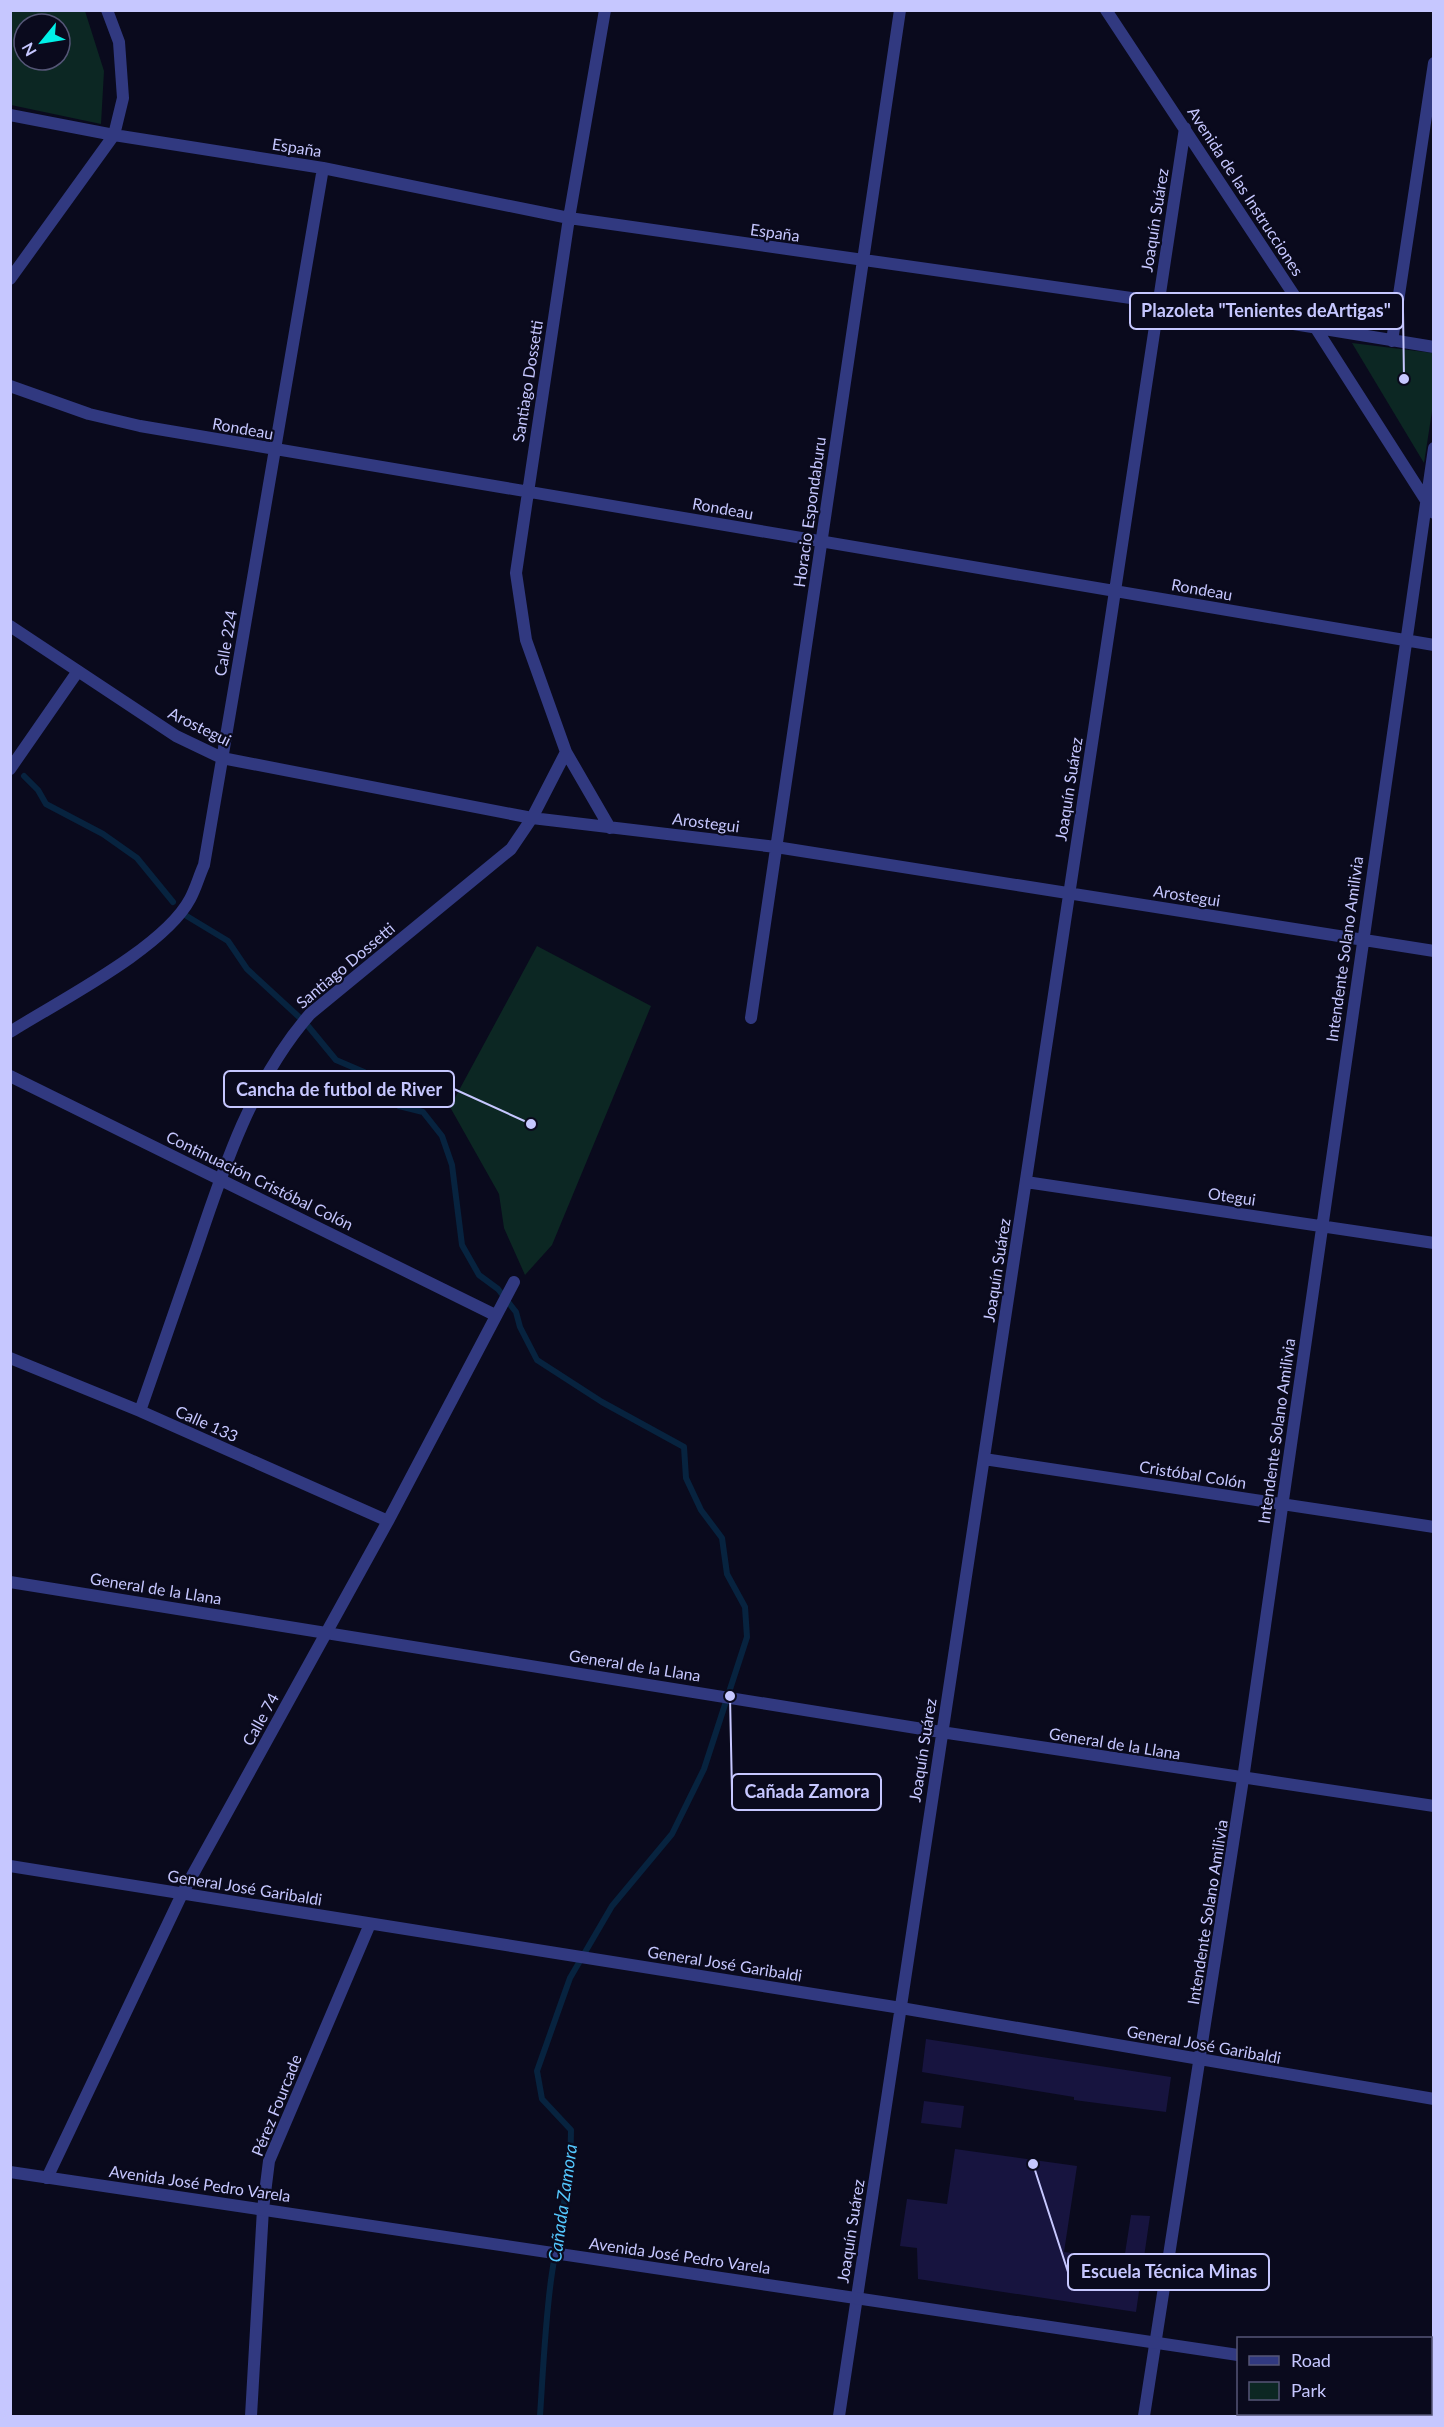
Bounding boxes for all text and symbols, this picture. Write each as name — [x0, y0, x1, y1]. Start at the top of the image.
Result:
north arrow — [12, 12, 72, 72]
text: N — [17, 40, 40, 60]
street label: Avenida de las Instrucciones — [1184, 103, 1308, 279]
street label: España — [271, 134, 323, 160]
street label: Joaquín Suárez — [1136, 167, 1172, 273]
street label: España — [749, 219, 801, 245]
callout: Plazoleta "Tenientes deArtigas" — [1130, 293, 1403, 329]
text: Plazoleta "Tenientes deArtigas" — [1141, 299, 1391, 321]
street label: Santiago Dossetti — [508, 319, 546, 443]
street label: Rondeau — [211, 413, 275, 443]
street label: Horacio Espondaburu — [789, 435, 829, 589]
street label: Rondeau — [691, 493, 755, 523]
street label: Rondeau — [1170, 574, 1234, 604]
street label: Calle 224 — [210, 609, 240, 677]
street label: Arostegui — [165, 703, 235, 749]
street label: Joaquín Suárez — [1050, 736, 1086, 842]
street label: Arostegui — [671, 808, 741, 836]
street label: Intendente Solano Amilivia — [1322, 855, 1366, 1043]
street label: Arostegui — [1152, 880, 1222, 910]
street label: Santiago Dossetti — [292, 918, 398, 1012]
callout: Cancha de futbol de River — [224, 1071, 454, 1107]
text: Cancha de futbol de River — [236, 1078, 442, 1100]
street label: Continuación Cristóbal Colón — [163, 1126, 357, 1234]
street label: Otegui — [1207, 1183, 1257, 1209]
street label: Joaquín Suárez — [978, 1217, 1014, 1323]
street label: Intendente Solano Amilivia — [1254, 1337, 1298, 1525]
street label: Calle 133 — [173, 1401, 241, 1445]
street label: Cristóbal Colón — [1138, 1456, 1248, 1492]
street label: General de la Llana — [89, 1568, 223, 1608]
street label: General de la Llana — [568, 1645, 702, 1685]
street label: Calle 74 — [238, 1689, 282, 1749]
street label: Joaquín Suárez — [904, 1697, 940, 1803]
street label: General de la Llana — [1048, 1723, 1182, 1763]
callout: Cañada Zamora — [732, 1774, 881, 1810]
text: Cañada Zamora — [744, 1780, 870, 1802]
street label: Intendente Solano Amilivia — [1183, 1818, 1231, 2006]
street label: General José Garibaldi — [166, 1865, 324, 1909]
street label: General José Garibaldi — [646, 1941, 804, 1985]
street label: General José Garibaldi — [1125, 2021, 1283, 2067]
street label: Pérez Fourcade — [247, 2051, 305, 2159]
water label: Cañada Zamora — [543, 2142, 581, 2264]
street label: Avenida José Pedro Varela — [108, 2161, 292, 2205]
street label: Joaquín Suárez — [832, 2178, 868, 2284]
street label: Avenida José Pedro Varela — [588, 2233, 772, 2277]
callout: Escuela Técnica Minas — [1068, 2254, 1269, 2290]
text: Escuela Técnica Minas — [1081, 2260, 1257, 2282]
legend — [1237, 2337, 1432, 2415]
text: Road — [1291, 2349, 1331, 2371]
text: Park — [1291, 2379, 1327, 2401]

